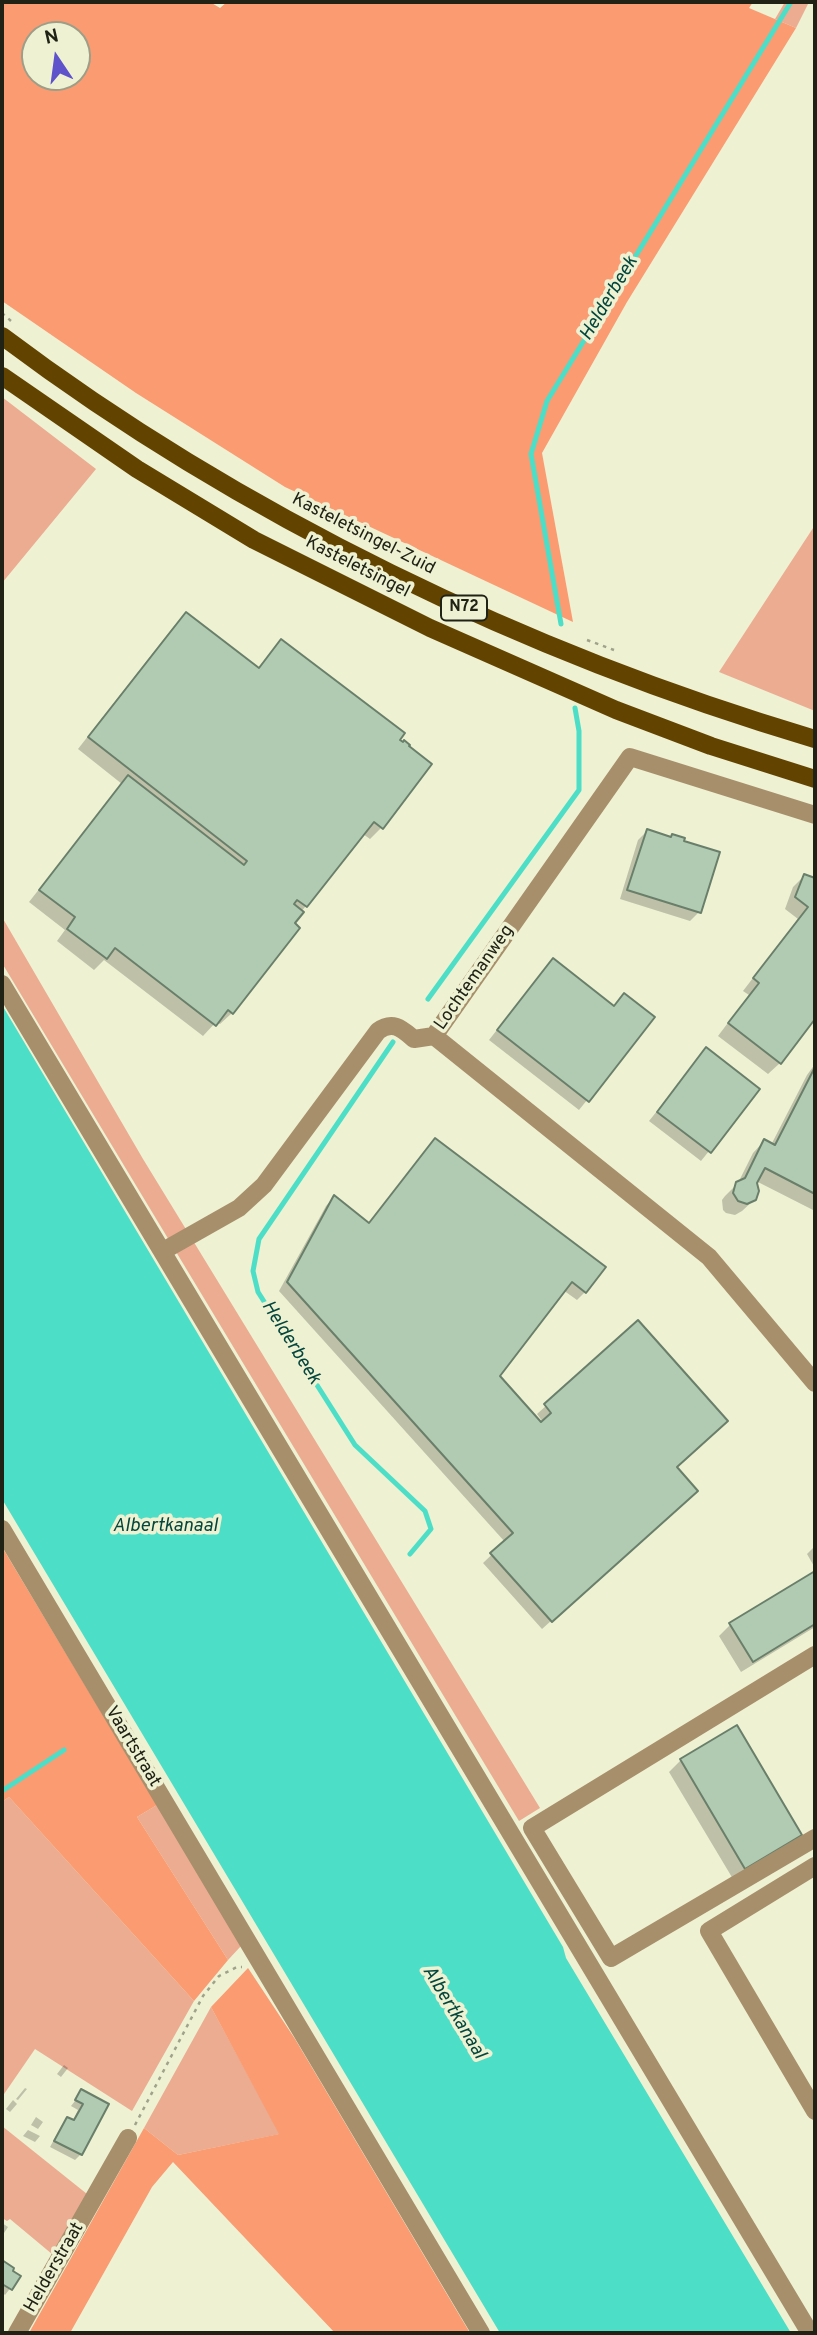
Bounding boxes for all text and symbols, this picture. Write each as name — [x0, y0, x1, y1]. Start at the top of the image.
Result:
north arrow — [21, 21, 91, 91]
text: N — [42, 24, 61, 51]
water label: Helderbeek — [576, 253, 644, 345]
street label: Kasteletsingel-Zuid — [288, 490, 438, 580]
street label: Kasteletsingel — [301, 532, 413, 604]
road number: N72 — [441, 596, 487, 621]
street label: Lochtemanweg — [431, 921, 519, 1035]
water label: Helderbeek — [255, 1297, 325, 1389]
water label: Albertkanaal — [112, 1516, 218, 1538]
street label: Vaartstraat — [100, 1703, 164, 1791]
water label: Albertkanaal — [416, 1962, 490, 2064]
street label: Helderstraat — [21, 2219, 89, 2317]

